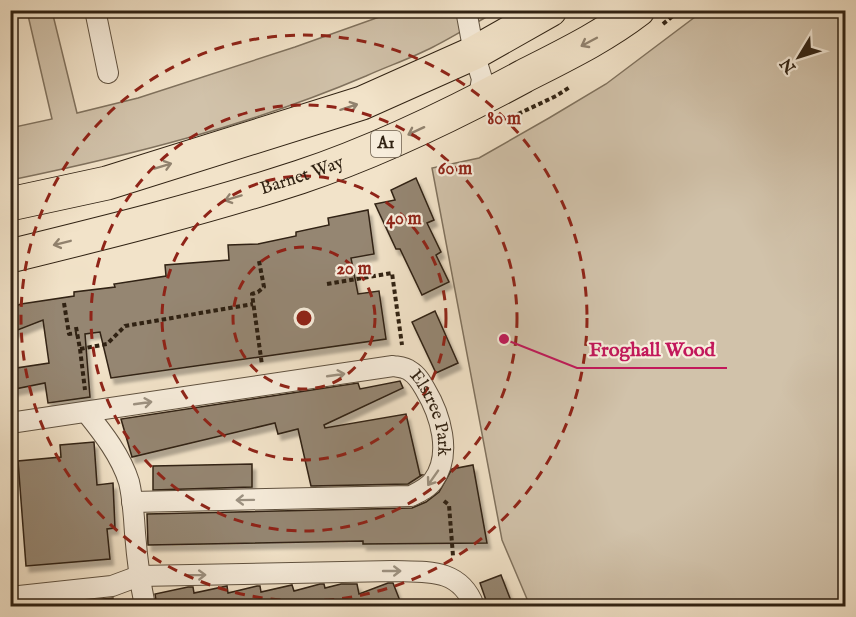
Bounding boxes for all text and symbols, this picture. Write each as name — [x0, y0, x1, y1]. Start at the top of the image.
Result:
north arrow — [769, 27, 829, 87]
one-way arrow — [581, 36, 598, 48]
text: N — [777, 53, 802, 77]
one-way arrow — [339, 101, 358, 112]
text: 80 m — [487, 108, 521, 131]
one-way arrow — [407, 126, 425, 138]
road number: A1 — [371, 131, 401, 157]
street label: Barnet Way — [257, 151, 347, 200]
text: 60 m — [438, 158, 472, 181]
one-way arrow — [153, 159, 172, 170]
one-way arrow — [223, 193, 242, 204]
text: 40 m — [386, 208, 422, 231]
one-way arrow — [53, 237, 72, 249]
text: 20 m — [336, 258, 372, 281]
centre of rings — [294, 308, 314, 328]
callout: Froghall Wood — [577, 330, 727, 368]
text: Froghall Wood — [589, 338, 716, 363]
street label: Elstree Park — [404, 365, 455, 457]
one-way arrow — [326, 369, 346, 380]
one-way arrow — [133, 398, 153, 409]
one-way arrow — [427, 470, 439, 486]
one-way arrow — [236, 495, 256, 506]
one-way arrow — [382, 565, 402, 577]
one-way arrow — [187, 569, 207, 581]

